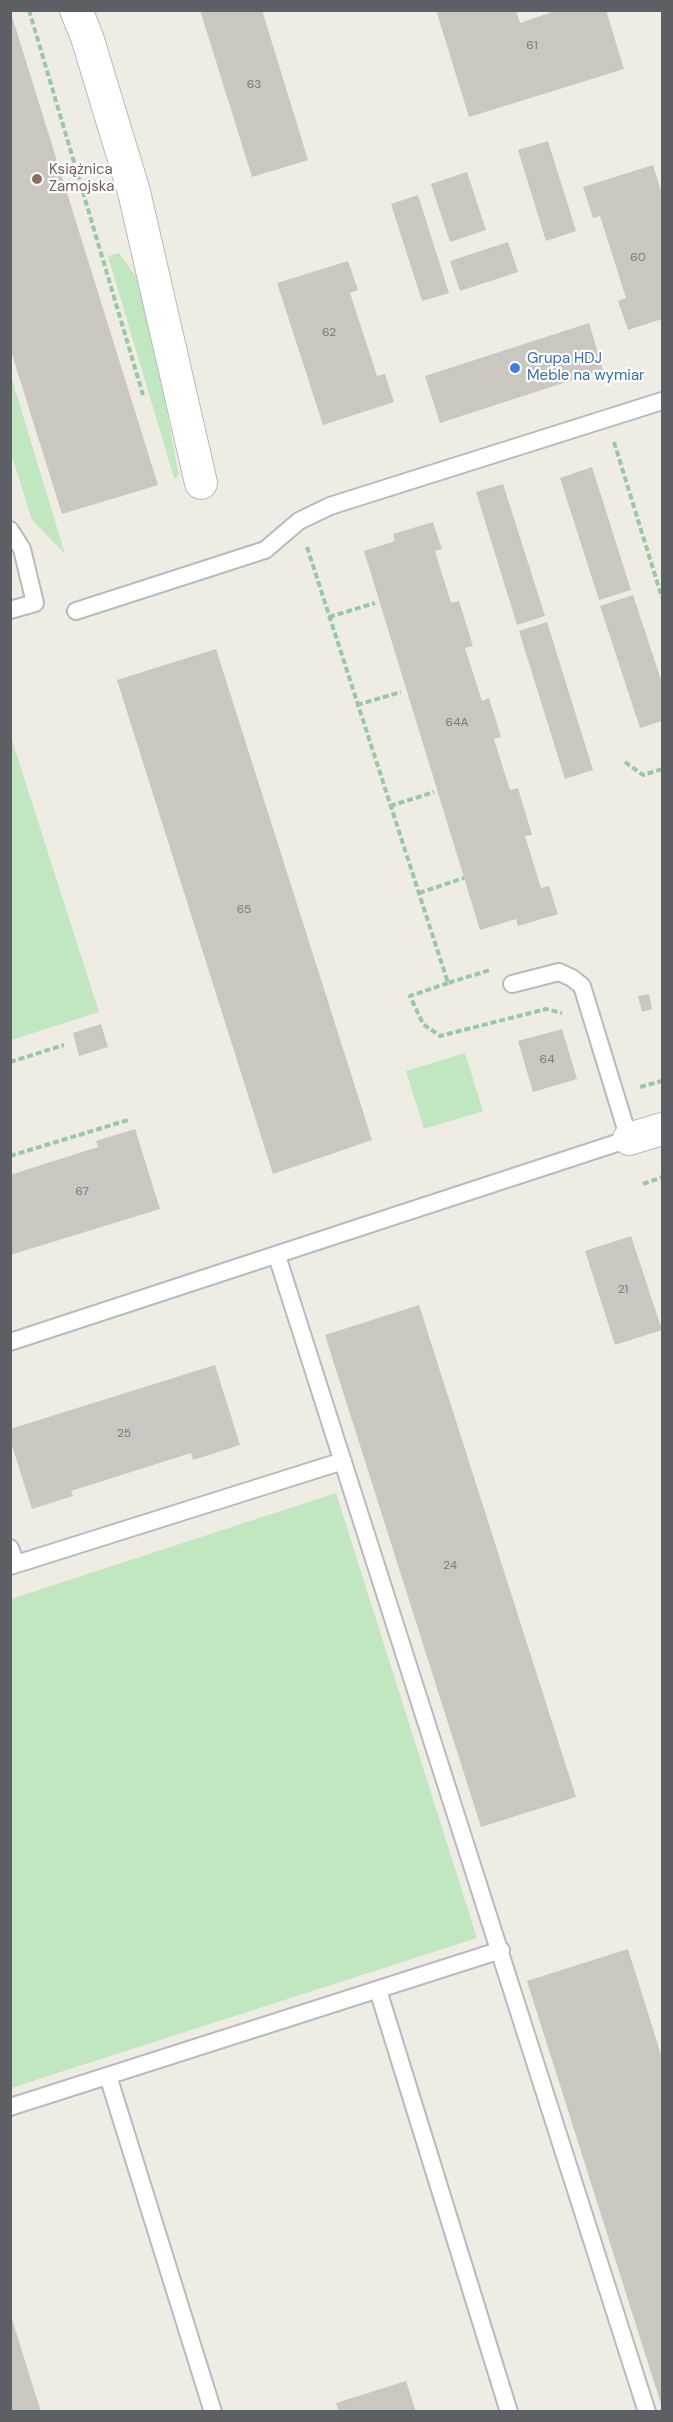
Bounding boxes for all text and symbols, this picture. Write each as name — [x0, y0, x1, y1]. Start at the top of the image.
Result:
house number: 61 — [526, 39, 538, 53]
house number: 63 — [247, 78, 261, 92]
place label: Książnica Zamojska — [49, 161, 114, 196]
marker: Książnica Zamojska — [30, 172, 44, 186]
house number: 60 — [630, 251, 646, 265]
house number: 62 — [322, 326, 336, 340]
place label: Grupa HDJ Meble na wymiar — [527, 350, 645, 385]
marker: Grupa HDJ Meble na wymiar — [508, 361, 522, 375]
house number: 64A — [446, 716, 468, 730]
house number: 65 — [237, 903, 251, 917]
house number: 64 — [540, 1053, 554, 1067]
house number: 67 — [75, 1185, 89, 1199]
house number: 21 — [618, 1283, 628, 1297]
house number: 25 — [117, 1427, 131, 1441]
house number: 24 — [443, 1559, 457, 1573]

